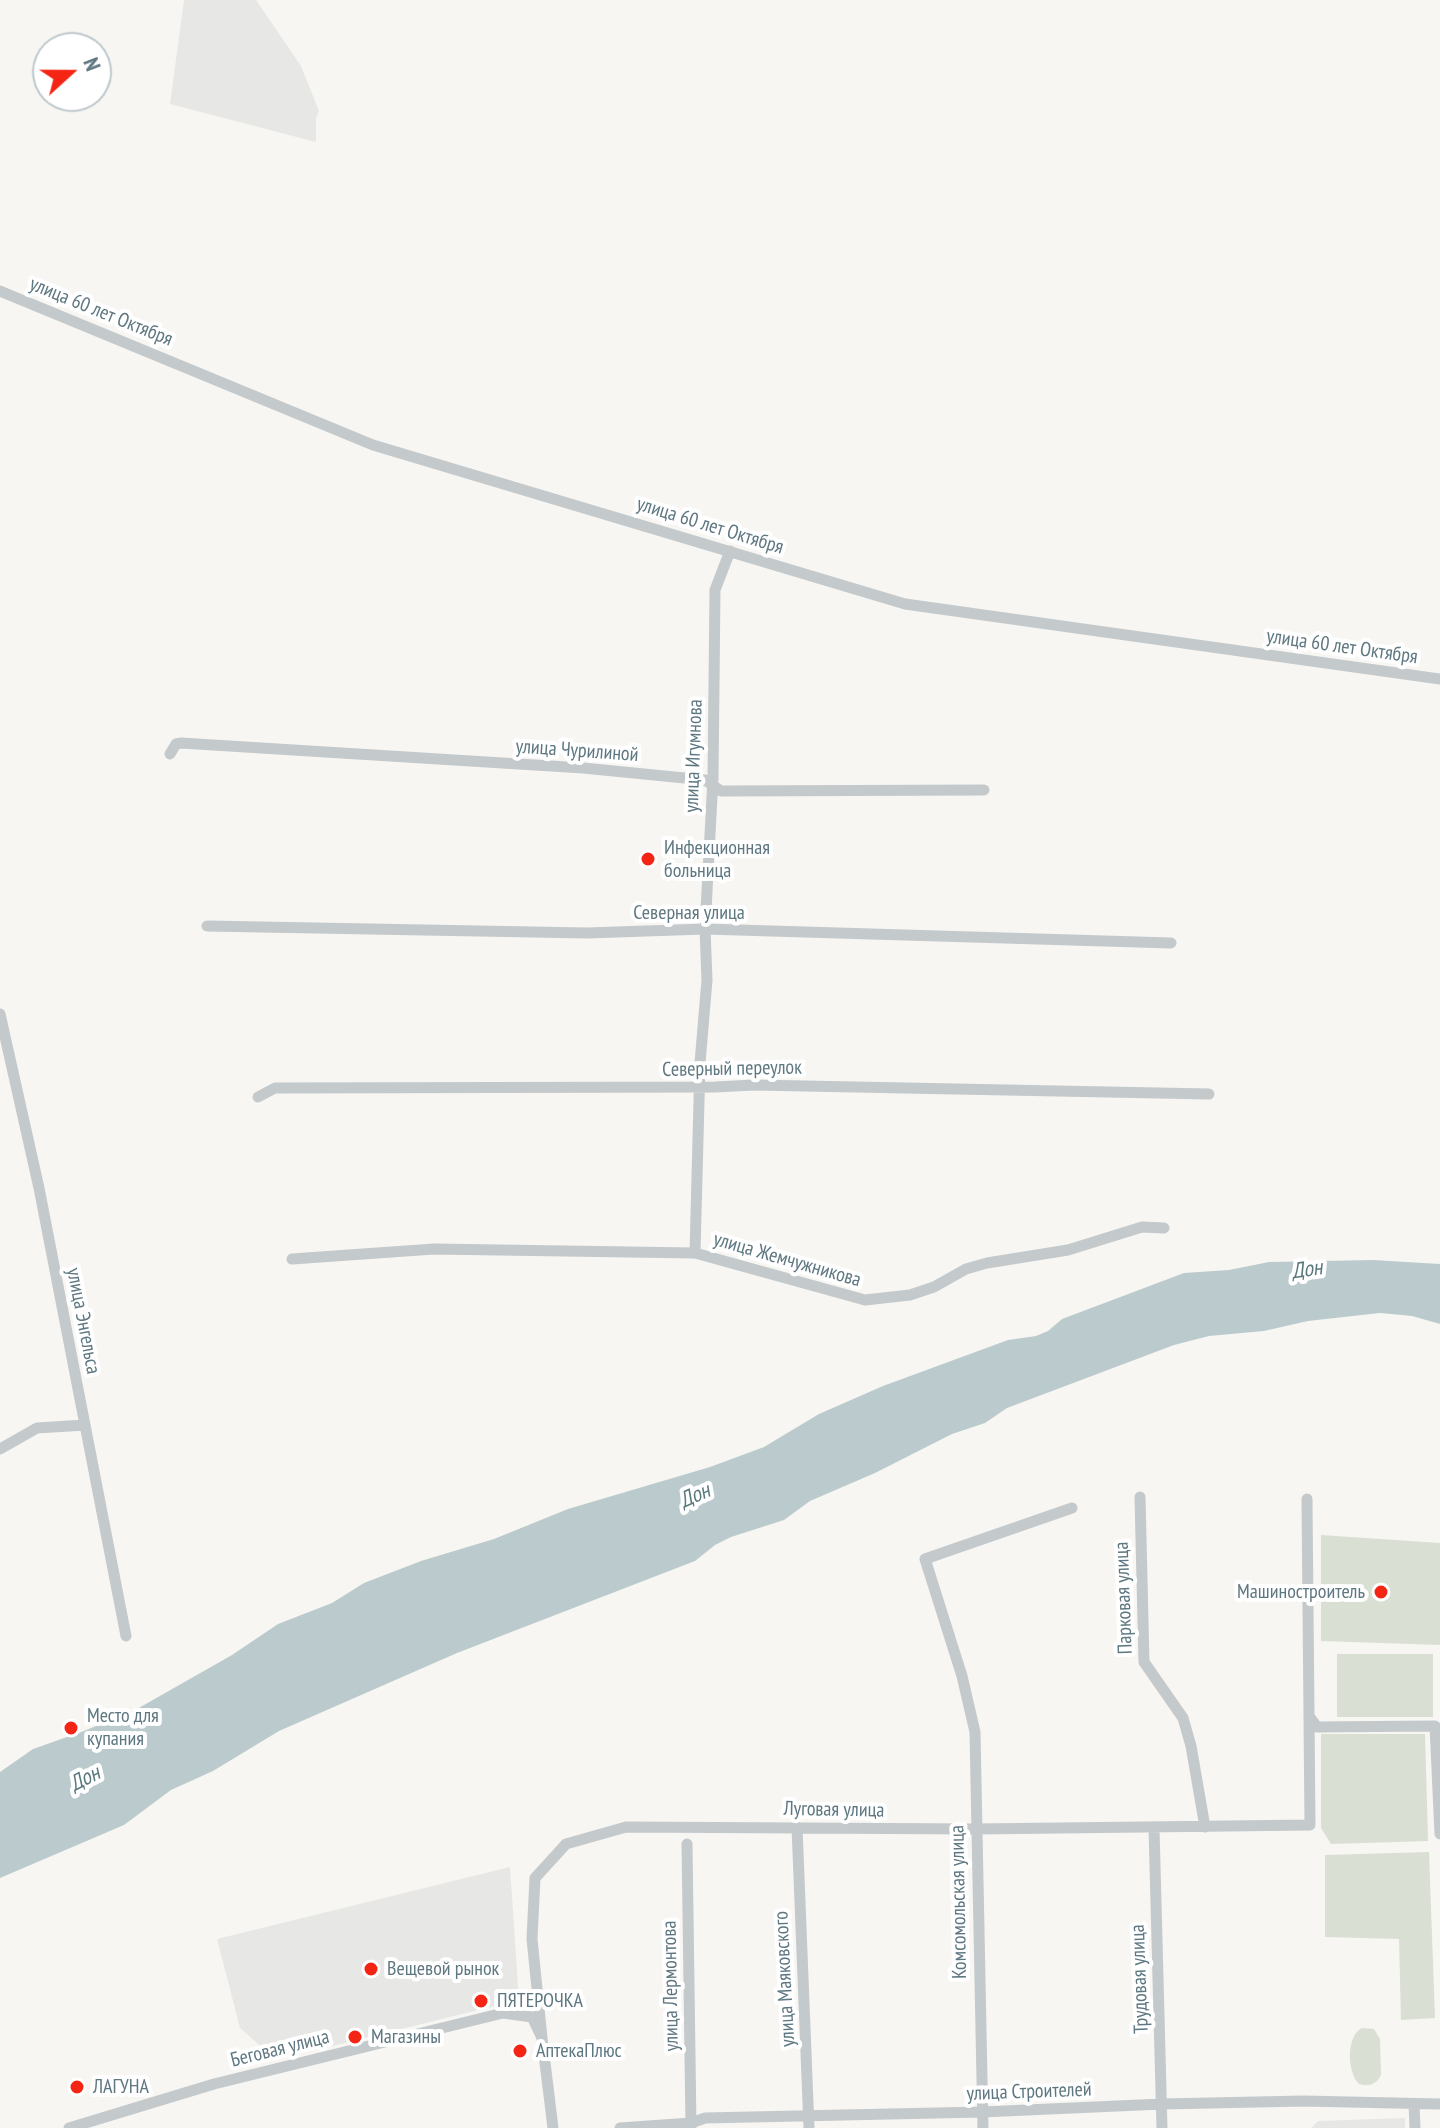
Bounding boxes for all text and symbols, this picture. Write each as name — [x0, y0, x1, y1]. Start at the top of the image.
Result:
north arrow — [32, 32, 112, 112]
text: N — [77, 54, 108, 75]
street label: улица 60 лет Октября — [26, 272, 176, 352]
street label: улица 60 лет Октября — [634, 492, 786, 560]
street label: улица 60 лет Октября — [1265, 625, 1419, 669]
street label: улица Игумнова — [680, 699, 708, 813]
street label: улица Чурилиной — [515, 735, 639, 767]
place label: Инфекционная больница — [664, 836, 770, 883]
marker: Инфекционная больница — [639, 850, 657, 868]
street label: Северная улица — [633, 901, 745, 925]
street label: Северный переулок — [662, 1056, 802, 1082]
street label: улица Жемчужникова — [710, 1227, 864, 1293]
water label: Дон — [1290, 1255, 1324, 1285]
street label: улица Энгельса — [61, 1266, 105, 1376]
water label: Дон — [676, 1478, 714, 1514]
street label: Парковая улица — [1110, 1541, 1138, 1655]
place label: Машиностроитель — [1237, 1580, 1365, 1604]
marker: Машиностроитель — [1372, 1583, 1390, 1601]
place label: Место для купания — [87, 1704, 159, 1751]
marker: Место для купания — [62, 1719, 80, 1737]
water label: Дон — [65, 1760, 105, 1798]
street label: Луговая улица — [783, 1797, 885, 1823]
street label: Комсомольская улица — [946, 1825, 972, 1979]
street label: улица Маяковского — [769, 1911, 801, 2047]
street label: улица Лермонтова — [658, 1920, 684, 2052]
street label: Трудовая улица — [1126, 1924, 1154, 2034]
place label: Вещевой рынок — [387, 1957, 499, 1981]
marker: Вещевой рынок — [362, 1960, 380, 1978]
place label: ПЯТЕРОЧКА — [497, 1989, 583, 2013]
marker: ПЯТЕРОЧКА — [472, 1992, 490, 2010]
street label: Беговая улица — [228, 2025, 332, 2073]
place label: Магазины — [371, 2025, 441, 2049]
marker: Магазины — [346, 2028, 364, 2046]
place label: АптекаПлюс — [536, 2039, 622, 2063]
marker: АптекаПлюс — [511, 2042, 529, 2060]
place label: ЛАГУНА — [93, 2075, 149, 2099]
marker: ЛАГУНА — [68, 2078, 86, 2096]
street label: улица Строителей — [966, 2078, 1092, 2106]

